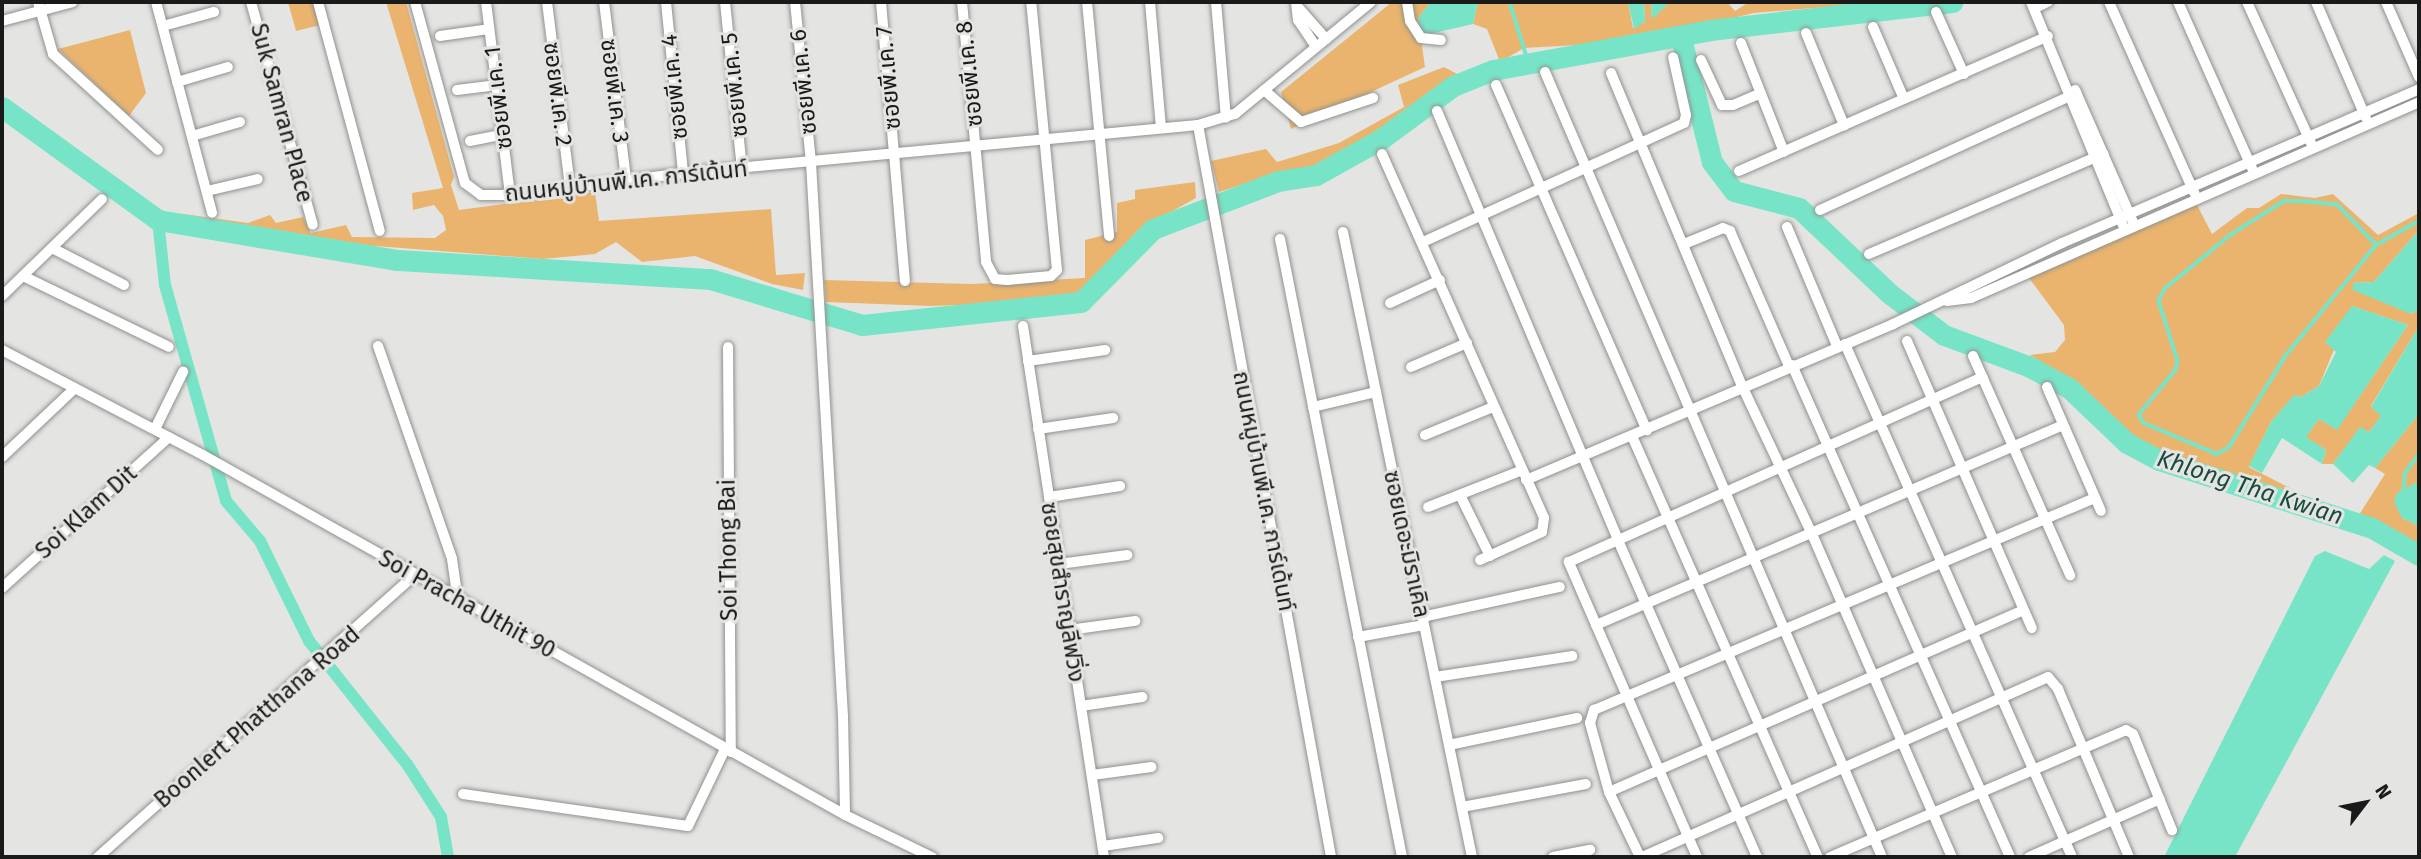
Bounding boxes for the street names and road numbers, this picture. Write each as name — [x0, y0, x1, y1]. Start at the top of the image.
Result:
street label: ซอยพี.เค. 8 — [950, 20, 988, 128]
street label: Suk Samran Place — [245, 21, 319, 205]
street label: ซอยพี.เค. 7 — [870, 25, 906, 131]
street label: ซอยพี.เค. 6 — [784, 28, 822, 136]
street label: ซอยพี.เค. 5 — [715, 31, 753, 139]
street label: ซอยพี.เค. 4 — [655, 33, 693, 141]
street label: ซอยพี.เค. 3 — [595, 37, 635, 145]
street label: ซอยพี.เค. 2 — [538, 40, 578, 148]
street label: ซอยพี.เค. 1 — [478, 45, 518, 151]
street label: ถนนหมู่บ้านพี.เค. การ์เด้นท์ — [503, 155, 749, 207]
street label: ถนนหมู่บ้านพี.เค. การ์เด้นท์ — [1227, 369, 1301, 613]
street label: Soi Klam Dit — [30, 459, 142, 565]
street label: ซอยเดอะมิราเคิล — [1378, 468, 1436, 620]
street label: Soi Thong Bai — [713, 479, 743, 621]
street label: ซอยสุขสำราญลีฟวิ่ง — [1035, 500, 1091, 684]
street label: Soi Pracha Uthit 90 — [374, 544, 560, 664]
street label: Boonlert Phatthana Road — [149, 620, 365, 814]

